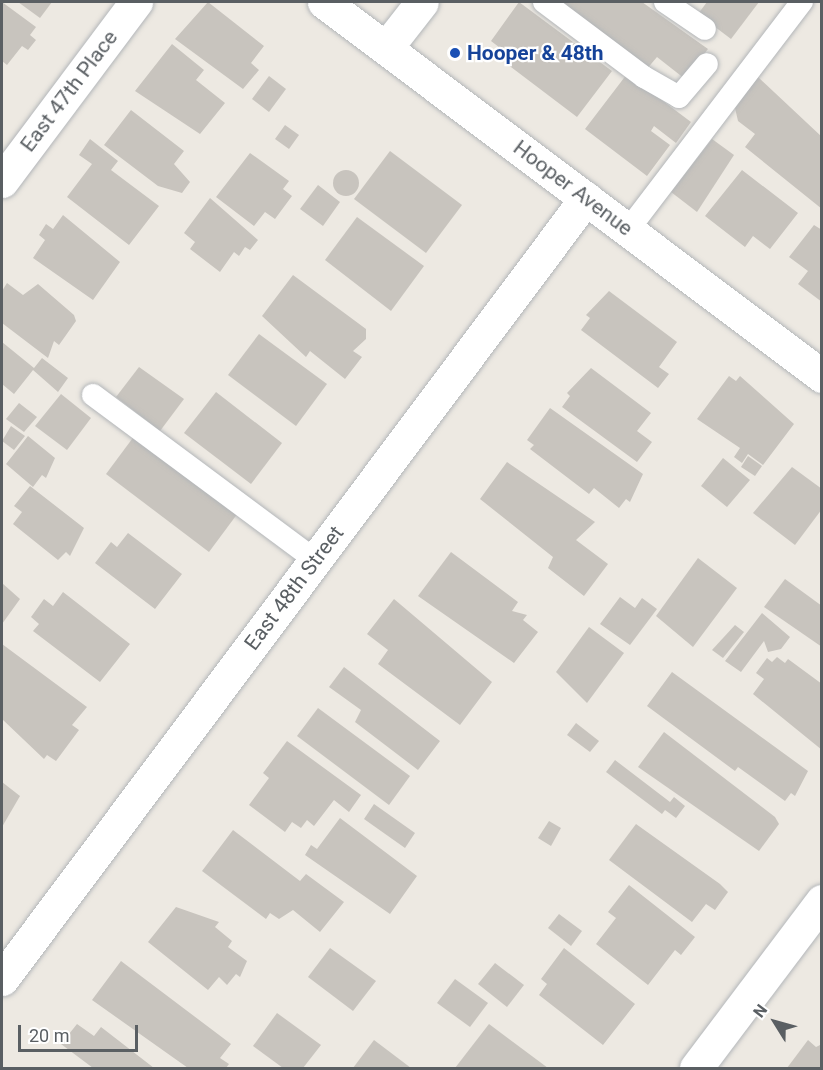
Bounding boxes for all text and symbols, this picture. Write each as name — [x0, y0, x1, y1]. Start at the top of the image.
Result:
street label: East 47th Place — [15, 25, 123, 157]
place label: Hooper & 48th — [467, 40, 604, 66]
marker: Hooper & 48th — [448, 46, 462, 60]
street label: Hooper Avenue — [508, 135, 638, 241]
street label: East 48th Street — [239, 521, 349, 655]
north arrow — [745, 992, 805, 1052]
text: N — [749, 1001, 771, 1021]
scale bar — [21, 1013, 141, 1051]
text: 20 m — [29, 1025, 69, 1046]

